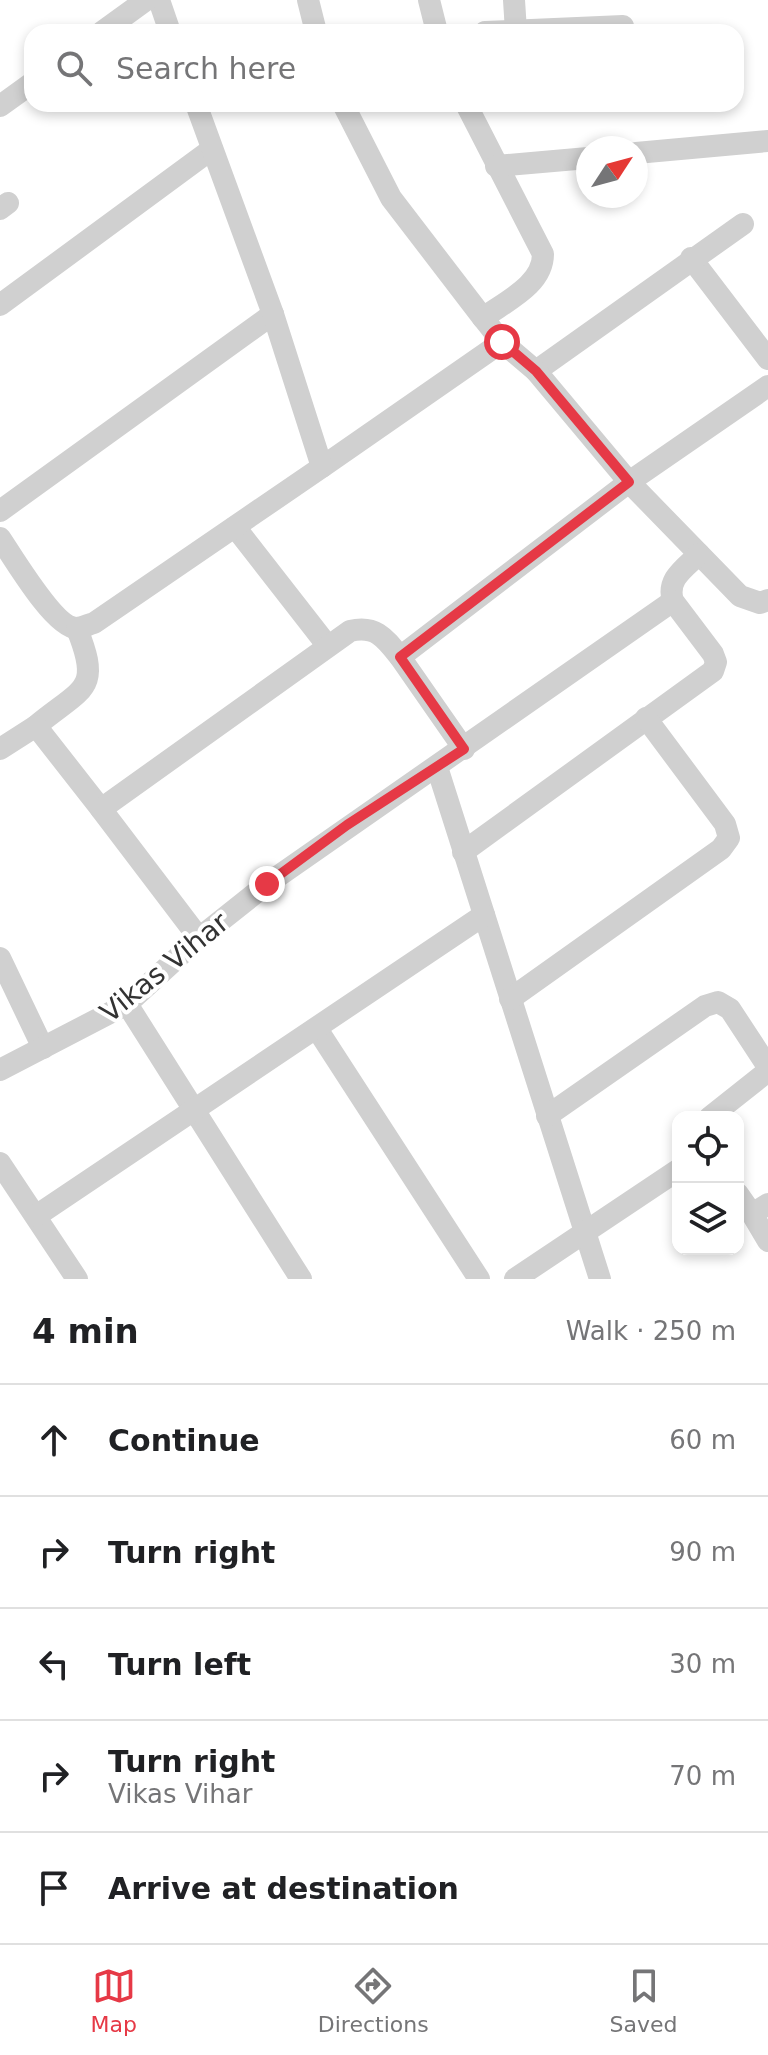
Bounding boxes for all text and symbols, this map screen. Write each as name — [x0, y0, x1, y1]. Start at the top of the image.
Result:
search box — [24, 24, 744, 112]
icon: search — [52, 46, 96, 90]
text: Search here — [116, 51, 296, 86]
north arrow — [576, 136, 648, 208]
route start — [484, 324, 520, 360]
route end — [249, 866, 285, 902]
street label: Vikas Vihar — [94, 905, 235, 1029]
map controls — [672, 1111, 744, 1255]
button: locate — [672, 1111, 744, 1183]
button: layers — [672, 1183, 744, 1255]
text: 4 min — [32, 1311, 139, 1351]
text: Walk · 250 m — [566, 1316, 736, 1346]
icon: ahead — [32, 1418, 76, 1462]
text: Continue — [108, 1423, 260, 1458]
text: 60 m — [669, 1425, 736, 1455]
icon: right — [32, 1530, 76, 1574]
text: Turn right — [108, 1535, 275, 1570]
text: 90 m — [669, 1537, 736, 1567]
icon: left — [32, 1642, 76, 1686]
text: Turn left — [108, 1647, 251, 1682]
text: 30 m — [669, 1649, 736, 1679]
text: Turn right — [108, 1744, 275, 1779]
icon: right — [32, 1754, 76, 1798]
text: 70 m — [669, 1761, 736, 1791]
text: Vikas Vihar — [108, 1779, 252, 1809]
icon: arrive — [32, 1866, 76, 1910]
text: Arrive at destination — [108, 1871, 459, 1906]
tab: Map — [90, 1964, 137, 2037]
tab: Directions — [318, 1964, 429, 2037]
tab: Saved — [610, 1964, 678, 2037]

